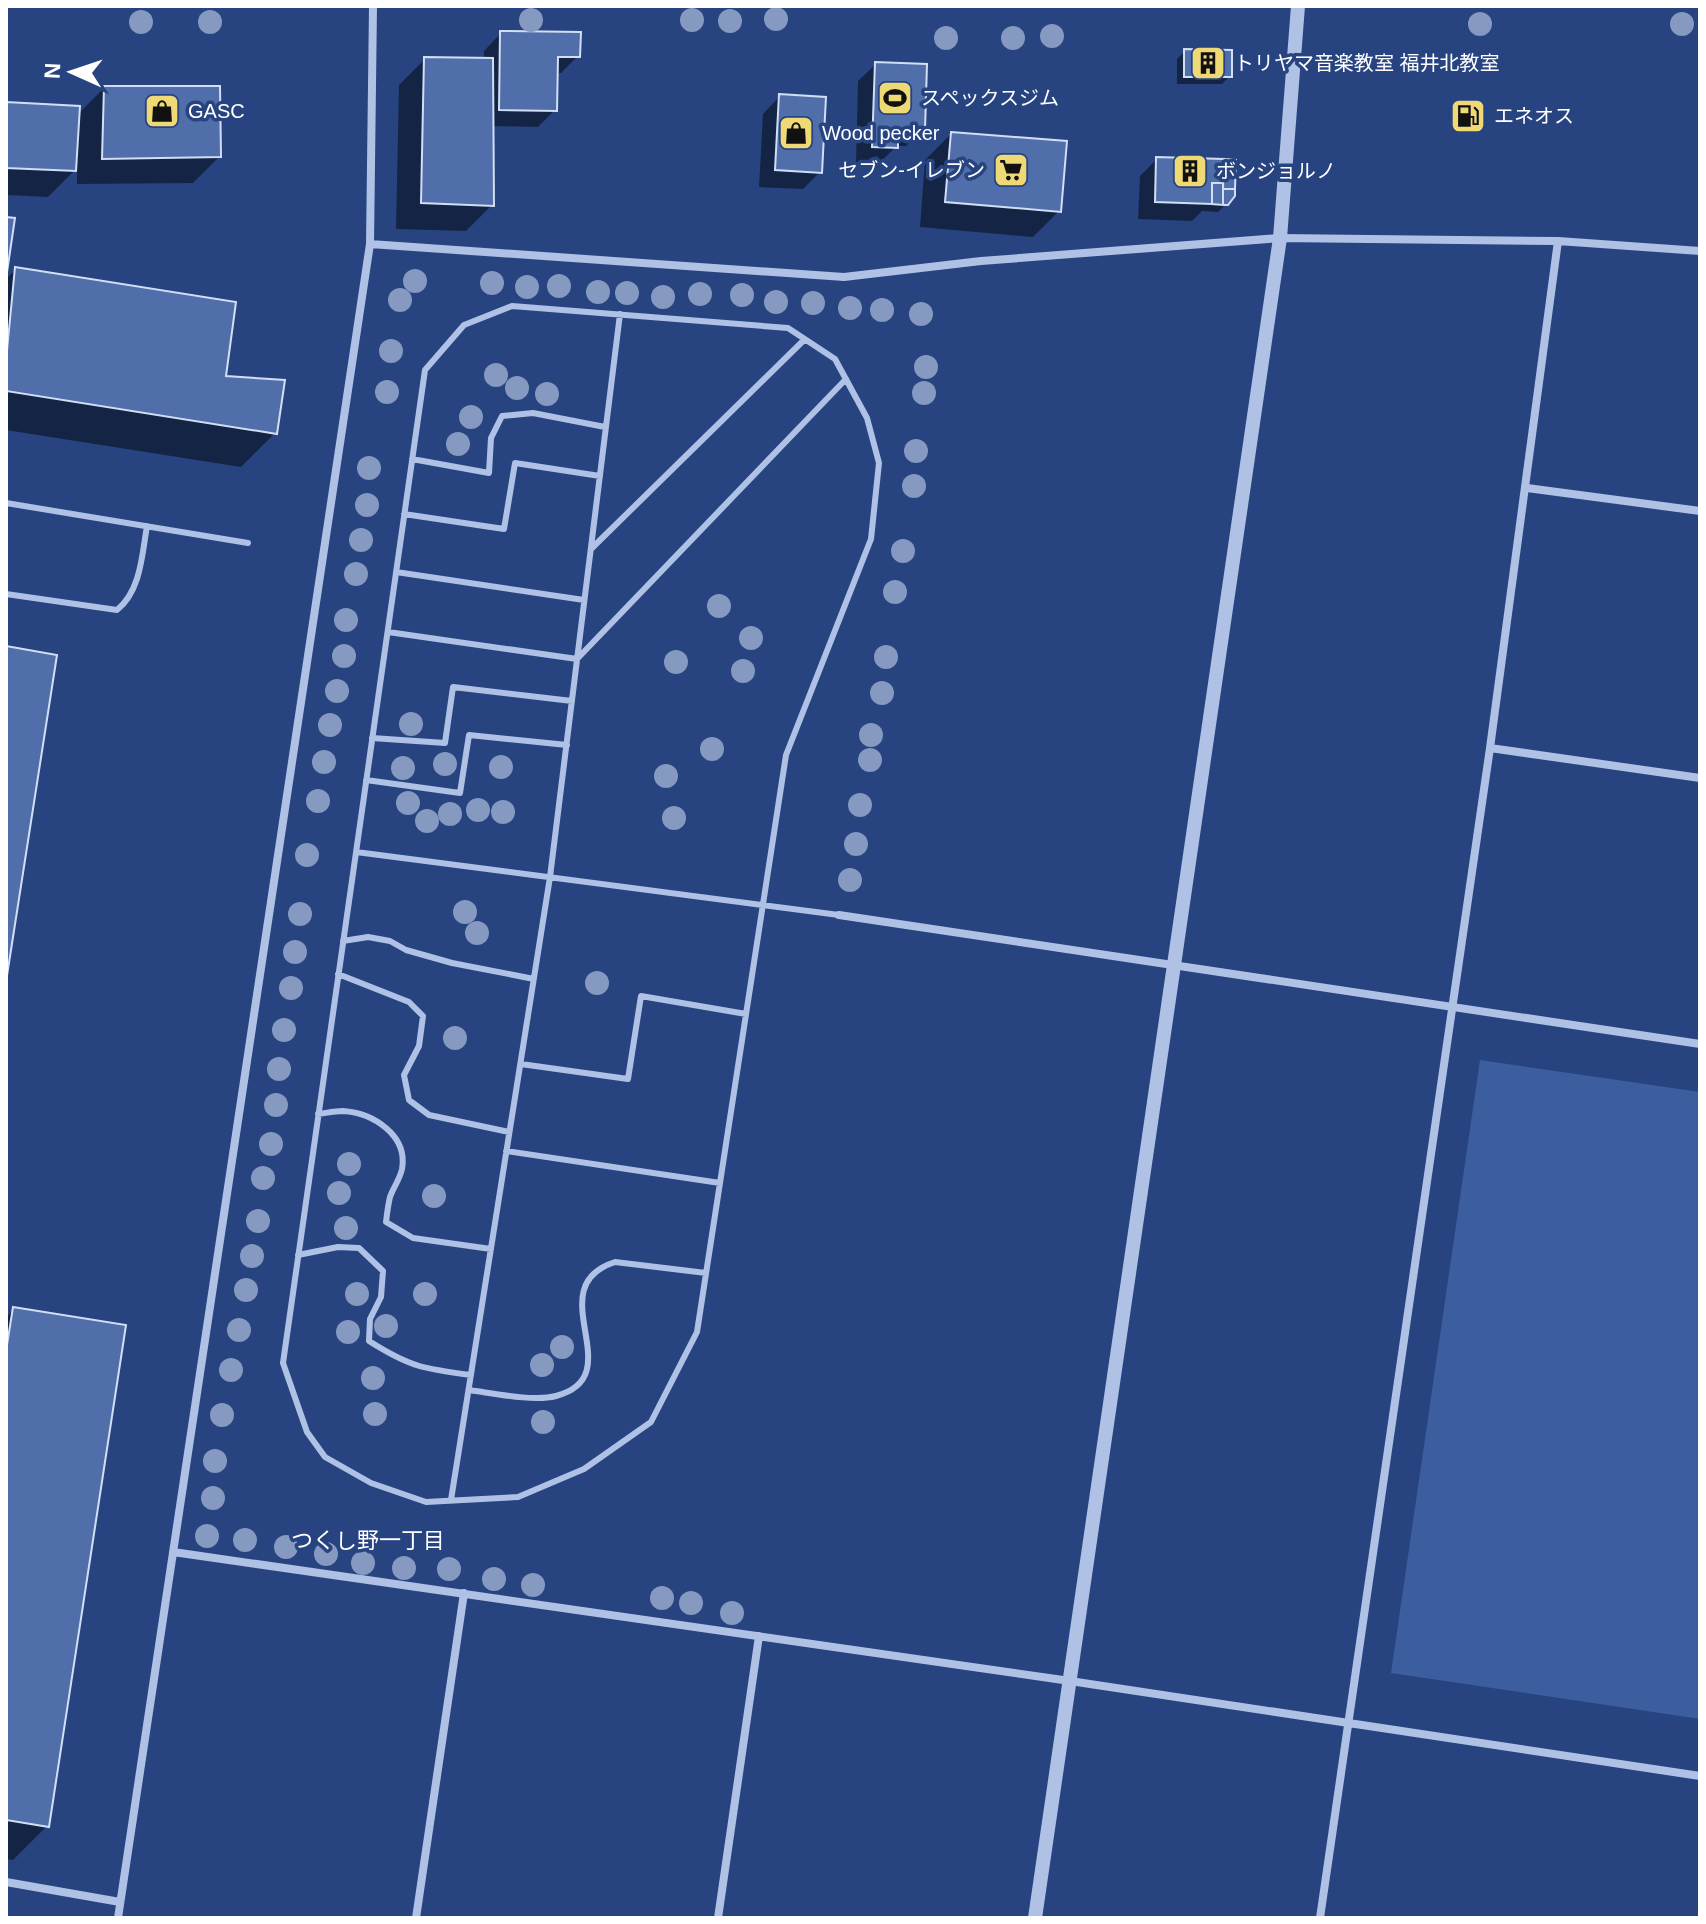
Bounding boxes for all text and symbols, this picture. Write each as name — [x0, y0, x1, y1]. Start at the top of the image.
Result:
north arrow — [32, 32, 112, 112]
building icon: トリヤマ音楽教室 福井北教室 — [1189, 44, 1227, 82]
place label: トリヤマ音楽教室 福井北教室 — [1234, 52, 1500, 74]
text: N — [40, 62, 65, 80]
sports icon: スペックスジム — [876, 79, 914, 117]
place label: スペックスジム — [921, 87, 1059, 109]
shop icon: GASC — [143, 92, 181, 130]
fuel station icon: エネオス — [1449, 97, 1487, 135]
place label: GASC — [188, 100, 245, 122]
place label: エネオス — [1494, 105, 1574, 127]
shop icon: Wood pecker — [777, 114, 815, 152]
place label: Wood pecker — [822, 122, 940, 144]
supermarket icon: セブン-イレブン — [992, 151, 1030, 189]
building icon: ボンジョルノ — [1171, 152, 1209, 190]
place label: セブン-イレブン — [838, 159, 985, 181]
place label: ボンジョルノ — [1216, 160, 1336, 182]
district label: つくし野一丁目 — [291, 1528, 445, 1553]

